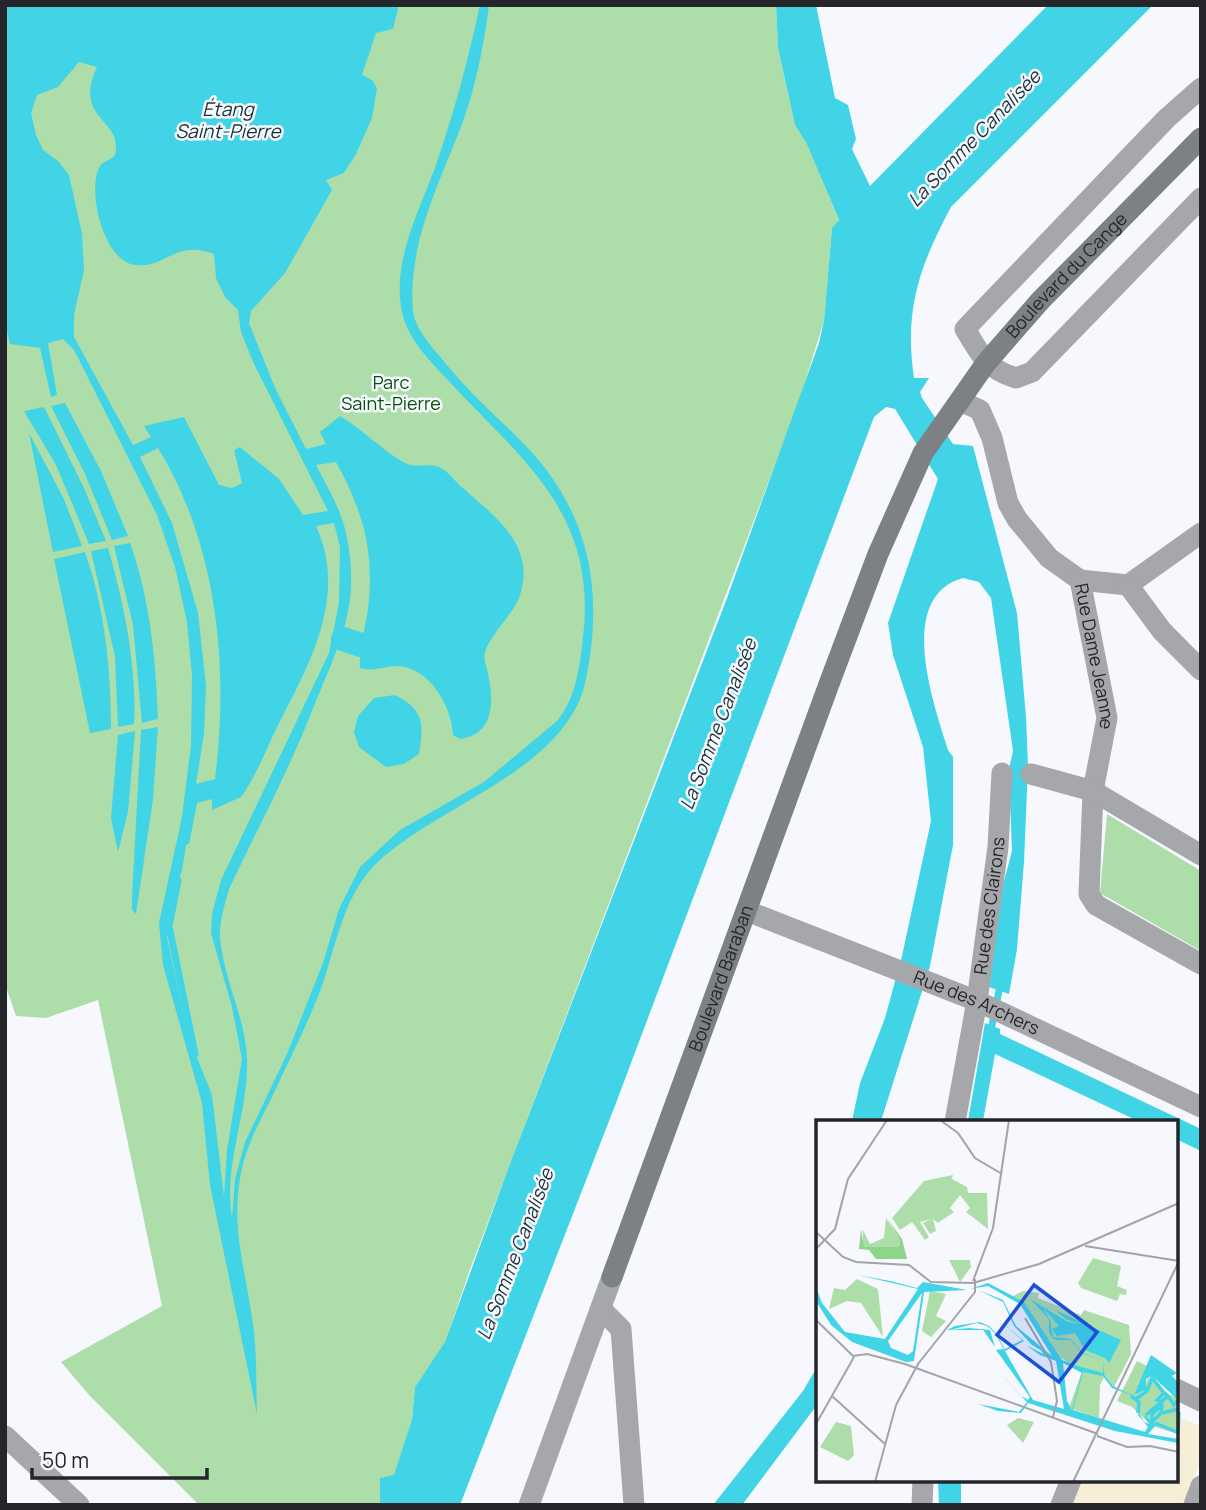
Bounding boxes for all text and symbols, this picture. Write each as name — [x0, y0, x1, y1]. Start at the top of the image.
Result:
water label: La Somme Canalisée — [902, 62, 1048, 212]
water label: Étang Saint-Pierre — [175, 96, 282, 144]
street label: Boulevard du Cange — [1000, 207, 1132, 343]
park label: Parc Saint-Pierre — [341, 370, 441, 415]
street label: Rue Dame Jeanne — [1070, 581, 1120, 732]
water label: La Somme Canalisée — [673, 633, 763, 813]
street label: Rue des Clairons — [968, 836, 1010, 976]
street label: Boulevard Baraban — [683, 901, 758, 1055]
street label: Rue des Archers — [910, 964, 1044, 1040]
inset map — [816, 1120, 1178, 1482]
water label: La Somme Canalisée — [470, 1163, 560, 1343]
scale bar — [32, 1436, 206, 1480]
text: 50 m — [42, 1446, 89, 1474]

